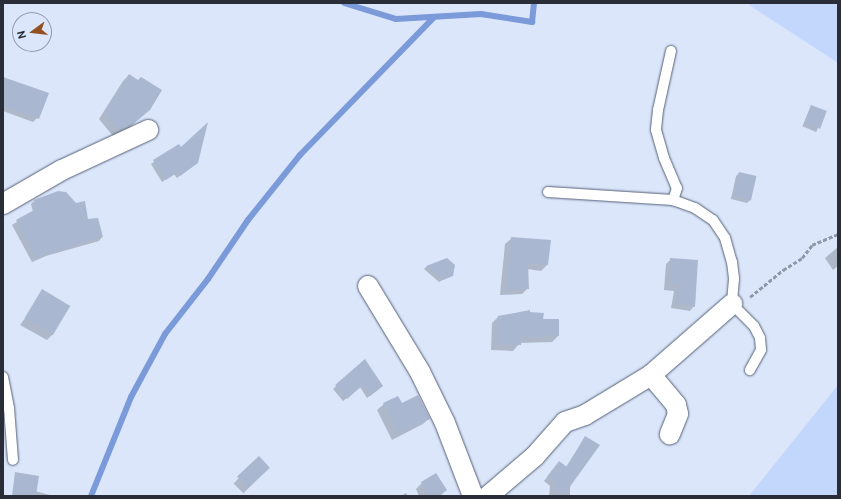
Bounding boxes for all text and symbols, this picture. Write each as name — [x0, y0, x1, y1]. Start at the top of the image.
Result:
north arrow — [12, 12, 52, 52]
text: N — [14, 29, 29, 40]

